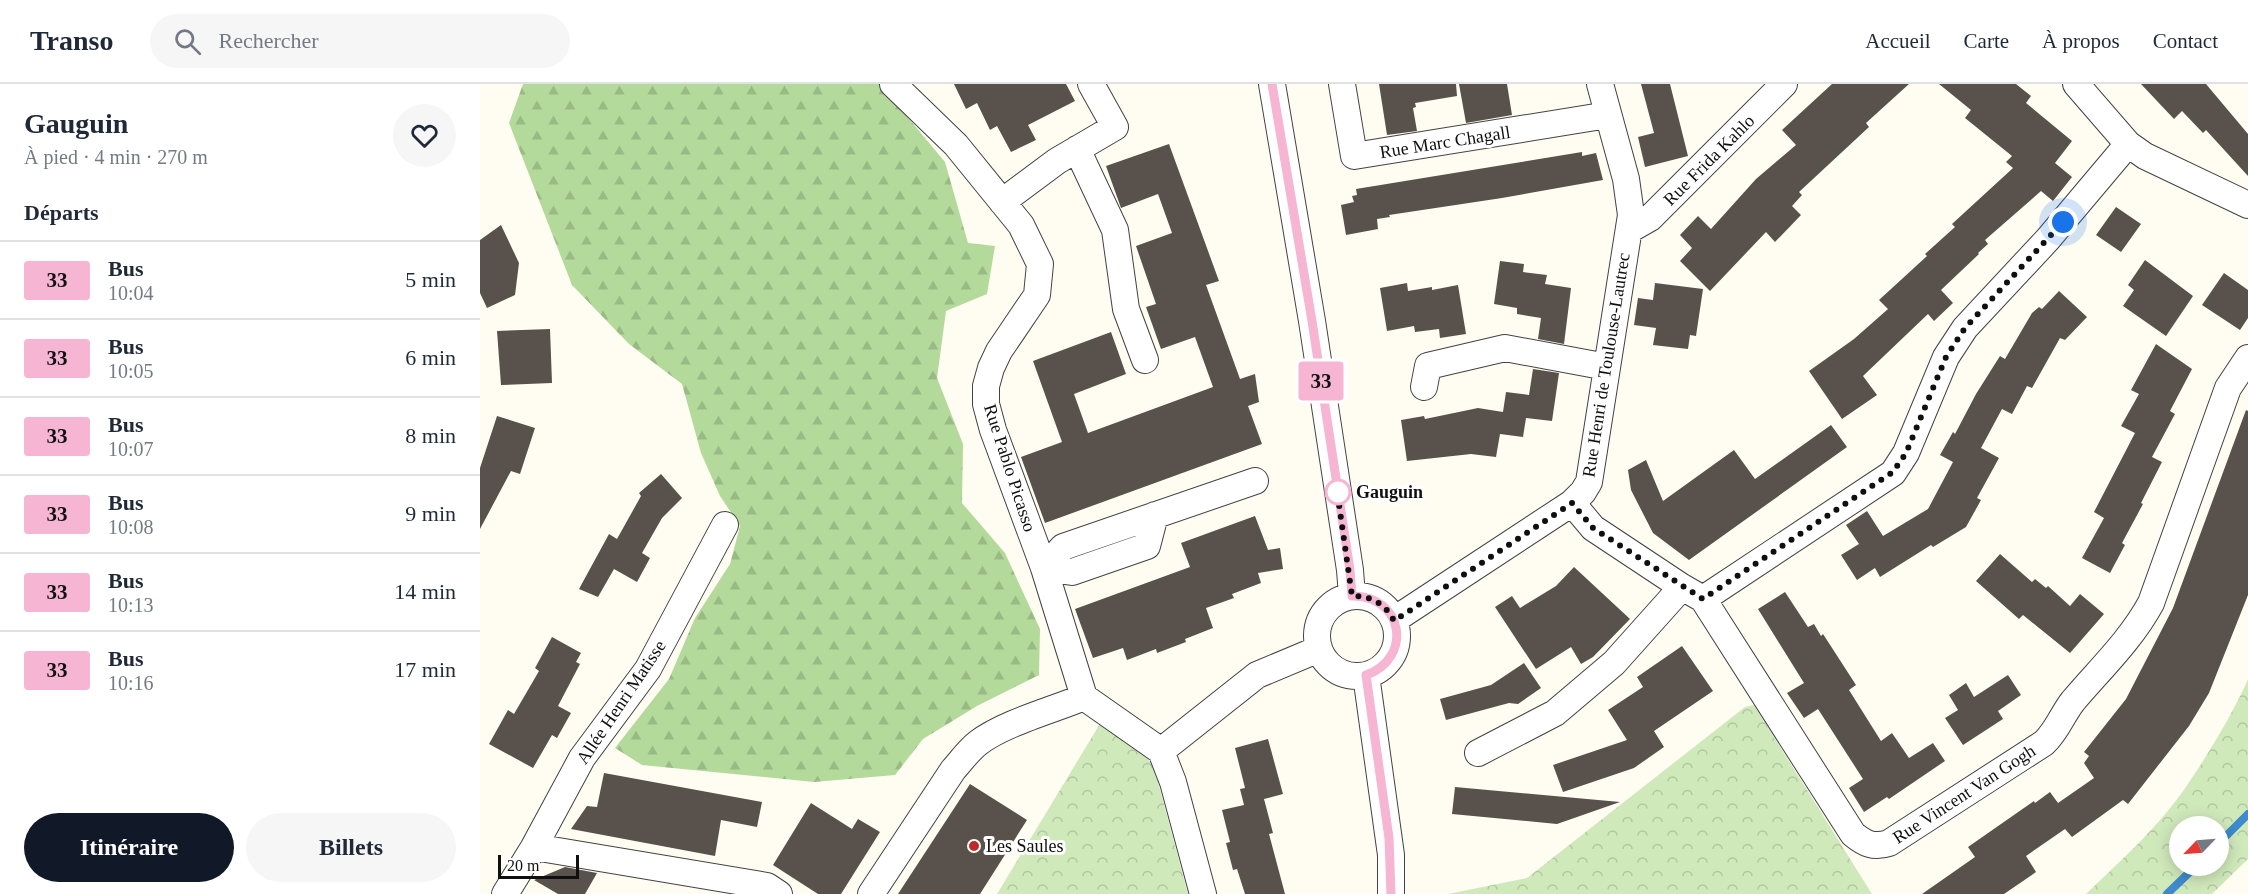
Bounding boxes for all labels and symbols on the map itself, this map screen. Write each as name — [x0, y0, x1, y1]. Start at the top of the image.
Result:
street label: Rue Frida Kahlo — [1660, 111, 1758, 209]
street label: Rue Marc Chagall — [1378, 122, 1512, 162]
your location — [2048, 207, 2078, 237]
street label: Rue Henri de Toulouse-Lautrec — [1578, 251, 1634, 479]
line badge: 33 — [1294, 362, 1348, 400]
street label: Rue Pablo Picasso — [980, 402, 1040, 534]
marker: Gauguin — [1325, 479, 1351, 505]
place label: Gauguin — [1356, 482, 1423, 502]
street label: Allée Henri Matisse — [572, 636, 670, 768]
street label: Rue Vincent Van Gogh — [1889, 740, 2039, 848]
north arrow — [2169, 816, 2229, 876]
place label: Les Saules — [986, 836, 1063, 856]
marker: Les Saules — [967, 839, 981, 853]
scale bar — [498, 852, 579, 880]

